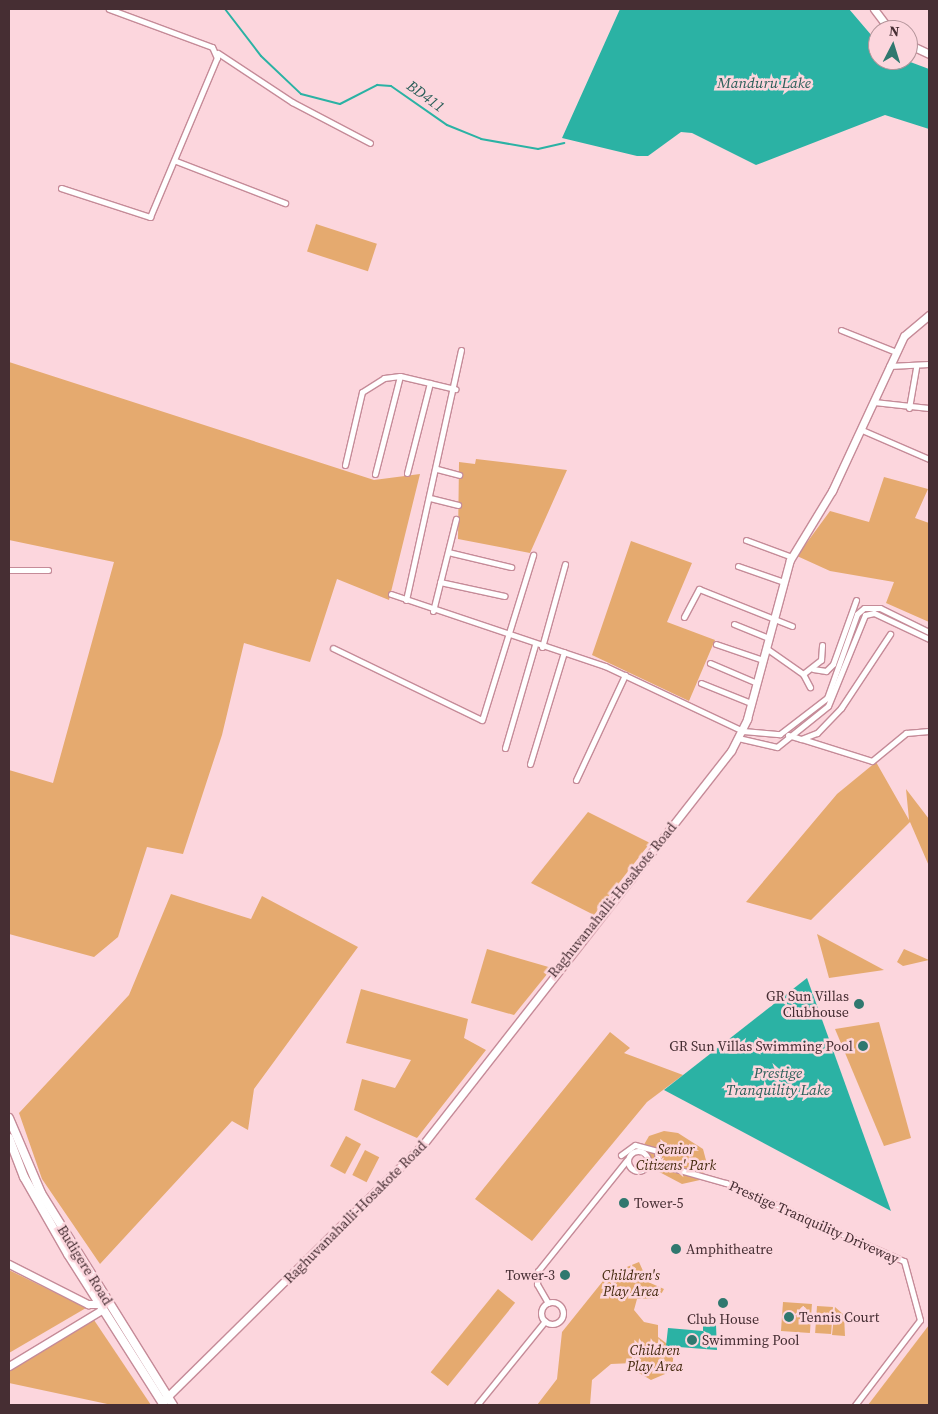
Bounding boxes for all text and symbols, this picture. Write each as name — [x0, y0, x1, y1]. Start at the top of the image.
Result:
north arrow — [868, 20, 918, 70]
text: N — [888, 21, 900, 41]
water label: Manduru Lake — [717, 74, 811, 92]
water label: BD411 — [404, 76, 448, 116]
street label: Raghuvanahalli-Hosakote Road — [544, 819, 680, 981]
place label: GR Sun Villas Clubhouse — [766, 988, 849, 1020]
marker: GR Sun Villas Clubhouse — [853, 998, 865, 1010]
place label: GR Sun Villas Swimming Pool — [669, 1038, 853, 1054]
marker: GR Sun Villas Swimming Pool — [857, 1040, 869, 1052]
water label: Prestige Tranquility Lake — [726, 1063, 830, 1098]
street label: Raghuvanahalli-Hosakote Road — [280, 1137, 430, 1287]
park label: Senior Citizens' Park — [636, 1141, 716, 1174]
street label: Prestige Tranquility Driveway — [726, 1177, 902, 1267]
place label: Tower-5 — [634, 1195, 684, 1211]
marker: Tower-5 — [618, 1197, 630, 1209]
street label: Budigere Road — [54, 1222, 116, 1308]
place label: Amphitheatre — [686, 1241, 773, 1257]
marker: Amphitheatre — [670, 1243, 682, 1255]
place label: Tower-3 — [505, 1267, 555, 1283]
park label: Children's Play Area — [602, 1267, 660, 1300]
marker: Tower-3 — [559, 1269, 571, 1281]
marker: Club House — [717, 1297, 729, 1309]
place label: Tennis Court — [799, 1309, 879, 1325]
place label: Club House — [687, 1311, 759, 1327]
marker: Tennis Court — [783, 1311, 795, 1323]
place label: Swimming Pool — [702, 1332, 800, 1348]
marker: Swimming Pool — [686, 1334, 698, 1346]
park label: Children Play Area — [627, 1342, 683, 1374]

